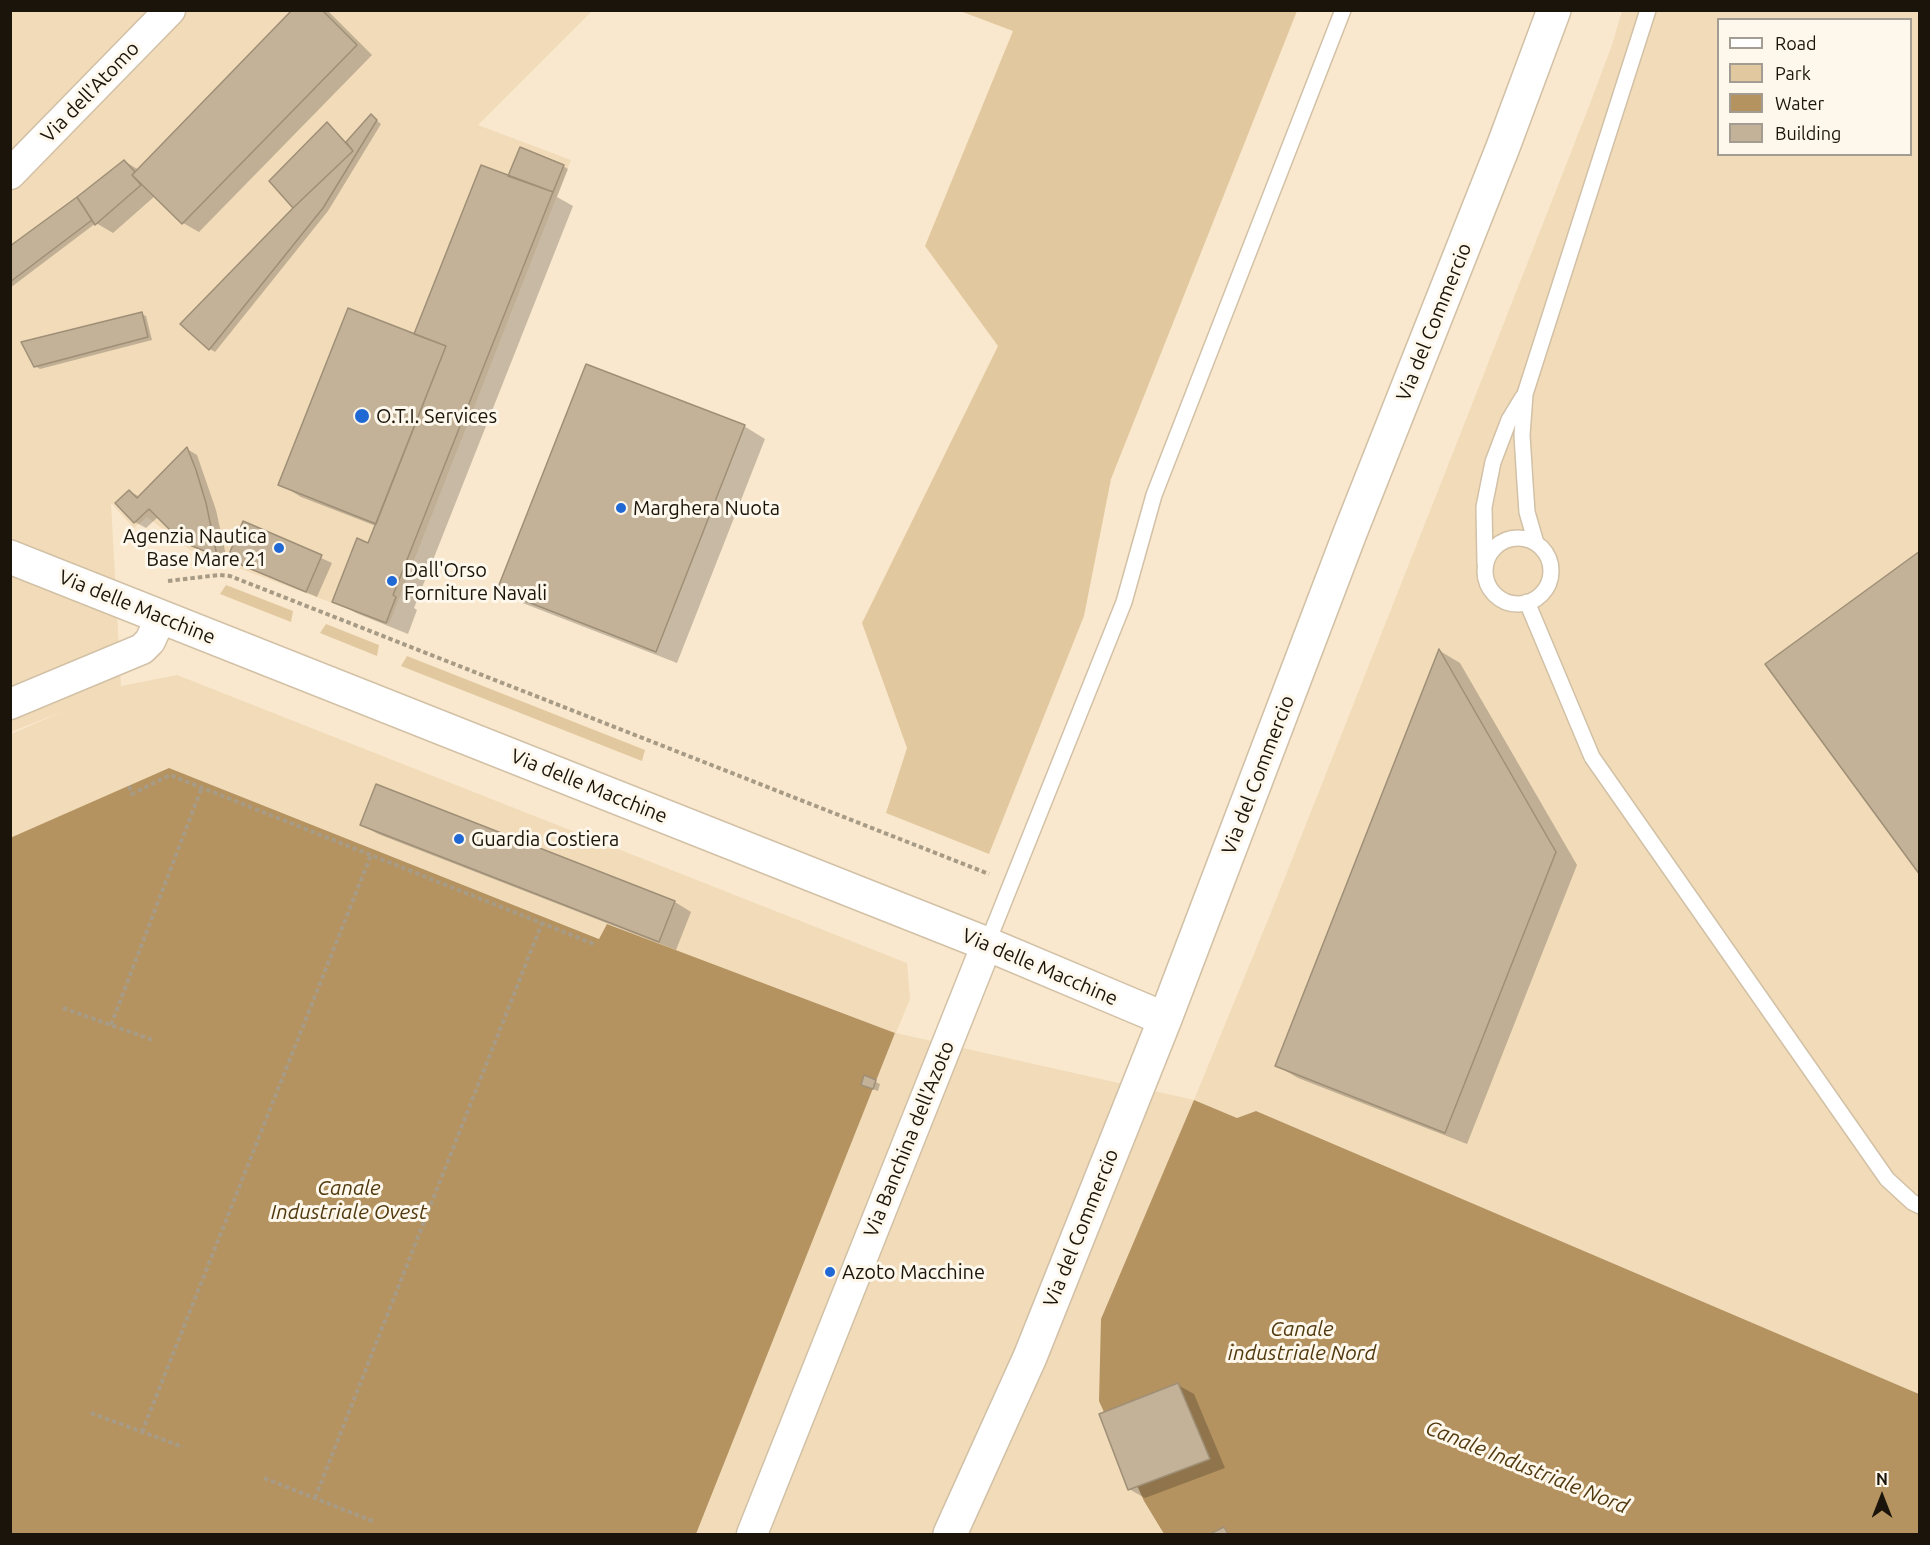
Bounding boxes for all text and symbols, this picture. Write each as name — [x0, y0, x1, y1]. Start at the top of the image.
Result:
legend — [1717, 18, 1912, 156]
text: Road — [1775, 33, 1817, 53]
street label: Via dell'Atomo — [36, 36, 144, 148]
text: Park — [1775, 63, 1811, 83]
text: Water — [1775, 93, 1824, 113]
text: Building — [1775, 123, 1841, 143]
street label: Via del Commercio — [1391, 239, 1477, 405]
place label: O.T.I. Services — [376, 404, 497, 428]
marker: O.T.I. Services — [353, 407, 371, 425]
place label: Marghera Nuota — [633, 496, 780, 520]
marker: Marghera Nuota — [614, 501, 628, 515]
place label: Agenzia Nautica Base Mare 21 — [123, 524, 267, 571]
marker: Agenzia Nautica Base Mare 21 — [272, 541, 286, 555]
place label: Dall'Orso Forniture Navali — [404, 558, 547, 605]
street label: Via delle Macchine — [55, 565, 219, 649]
marker: Dall'Orso Forniture Navali — [385, 574, 399, 588]
street label: Via del Commercio — [1217, 692, 1299, 858]
street label: Via delle Macchine — [507, 744, 671, 828]
place label: Guardia Costiera — [471, 827, 619, 851]
marker: Guardia Costiera — [452, 832, 466, 846]
street label: Via delle Macchine — [959, 923, 1121, 1011]
street label: Via Banchina dell'Azoto — [859, 1037, 959, 1241]
street label: Via del Commercio — [1038, 1145, 1124, 1311]
water label: Canale Industriale Ovest — [271, 1175, 427, 1225]
place label: Azoto Macchine — [842, 1260, 985, 1284]
marker: Azoto Macchine — [823, 1265, 837, 1279]
water label: Canale industriale Nord — [1228, 1316, 1376, 1366]
water label: Canale Industriale Nord — [1422, 1415, 1632, 1519]
north arrow — [1852, 1467, 1912, 1527]
text: N — [1876, 1470, 1888, 1488]

